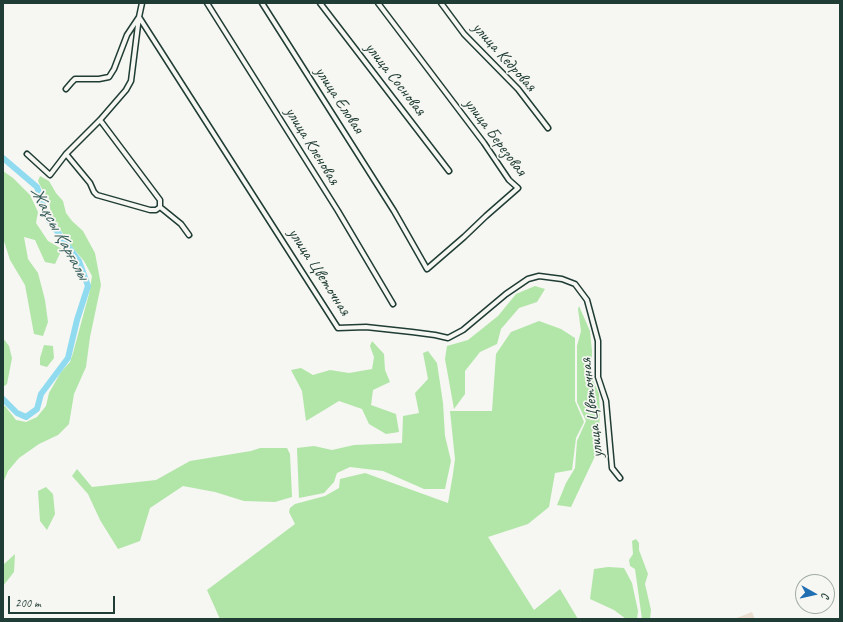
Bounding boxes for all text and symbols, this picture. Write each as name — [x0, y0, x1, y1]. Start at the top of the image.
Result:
street label: улица Кедровая — [467, 18, 541, 96]
street label: улица Сосновая — [360, 38, 430, 120]
street label: улица Еловая — [310, 63, 368, 137]
street label: улица Березовая — [459, 94, 531, 180]
street label: улица Кленовая — [280, 103, 344, 189]
water label: Жақсы Қарғалы — [25, 183, 93, 283]
street label: улица Цветочная — [283, 224, 355, 320]
street label: улица Цветочная — [576, 357, 608, 459]
north arrow — [795, 574, 835, 614]
scale bar — [10, 588, 117, 614]
text: С — [819, 592, 833, 599]
text: 200 m — [15, 595, 41, 611]

